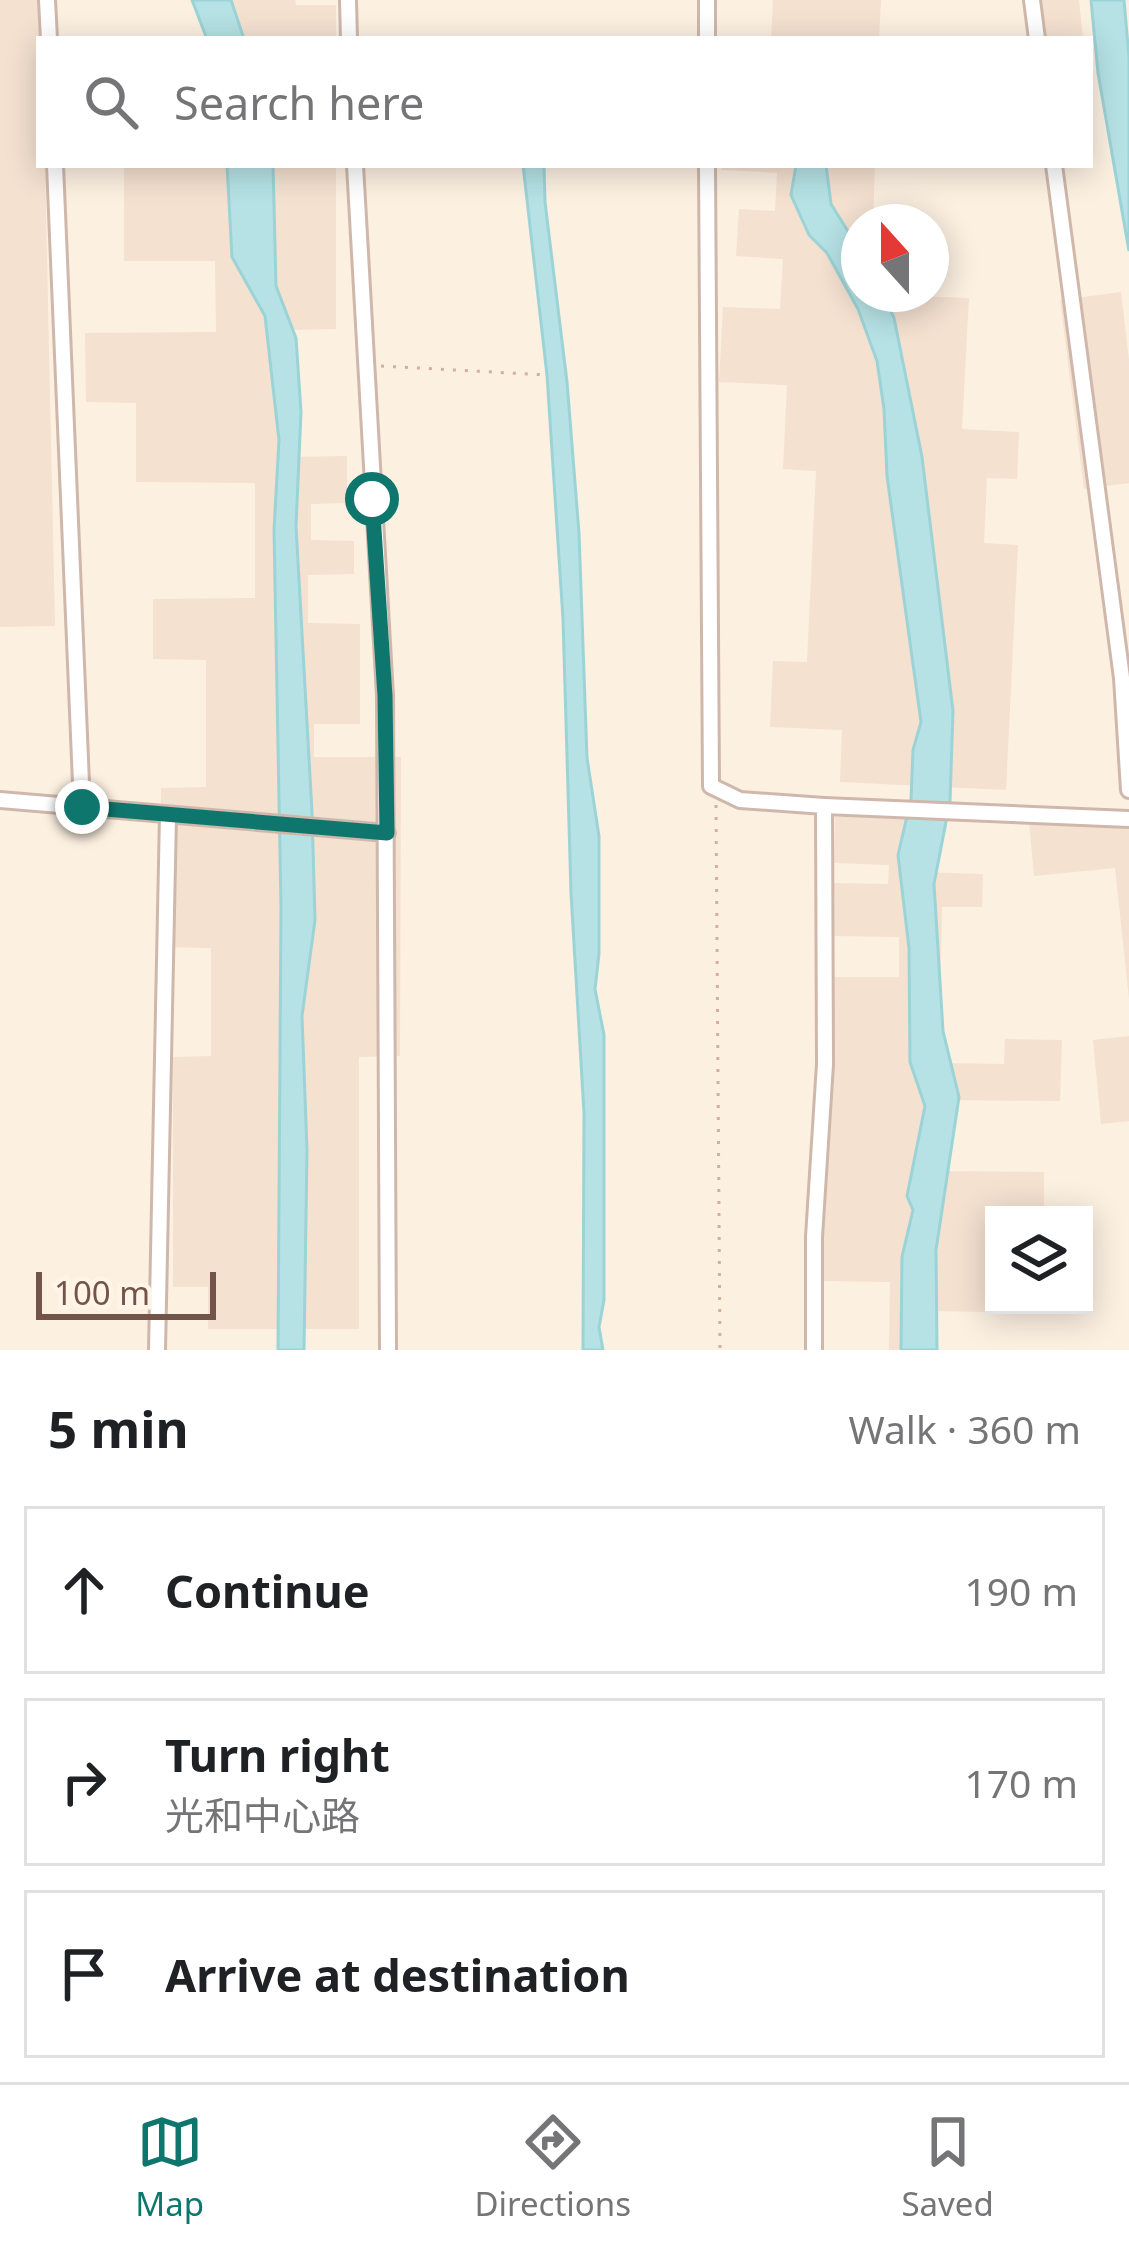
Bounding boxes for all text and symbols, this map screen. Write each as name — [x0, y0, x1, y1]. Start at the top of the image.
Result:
search box — [36, 36, 1093, 168]
icon: search — [78, 69, 144, 135]
text: Search here — [174, 72, 424, 133]
north arrow — [841, 204, 949, 312]
route start — [345, 472, 399, 526]
route end — [55, 780, 109, 834]
map controls — [985, 1206, 1093, 1314]
button: layers — [985, 1206, 1093, 1314]
scale bar — [36, 1266, 216, 1319]
text: 100 m — [54, 1270, 150, 1315]
text: 5 min — [48, 1393, 189, 1463]
text: Walk · 360 m — [848, 1402, 1081, 1455]
icon: ahead — [51, 1557, 117, 1623]
text: Continue — [165, 1560, 370, 1621]
text: 190 m — [964, 1564, 1078, 1617]
text: Turn right — [165, 1724, 390, 1785]
icon: right — [51, 1749, 117, 1815]
text: 170 m — [964, 1756, 1078, 1809]
text: 光和中心路 — [165, 1788, 360, 1841]
icon: arrive — [51, 1941, 117, 2007]
text: Arrive at destination — [165, 1944, 630, 2005]
tab: Map — [135, 2109, 204, 2226]
tab: Directions — [474, 2109, 631, 2226]
tab: Saved — [901, 2109, 994, 2226]

